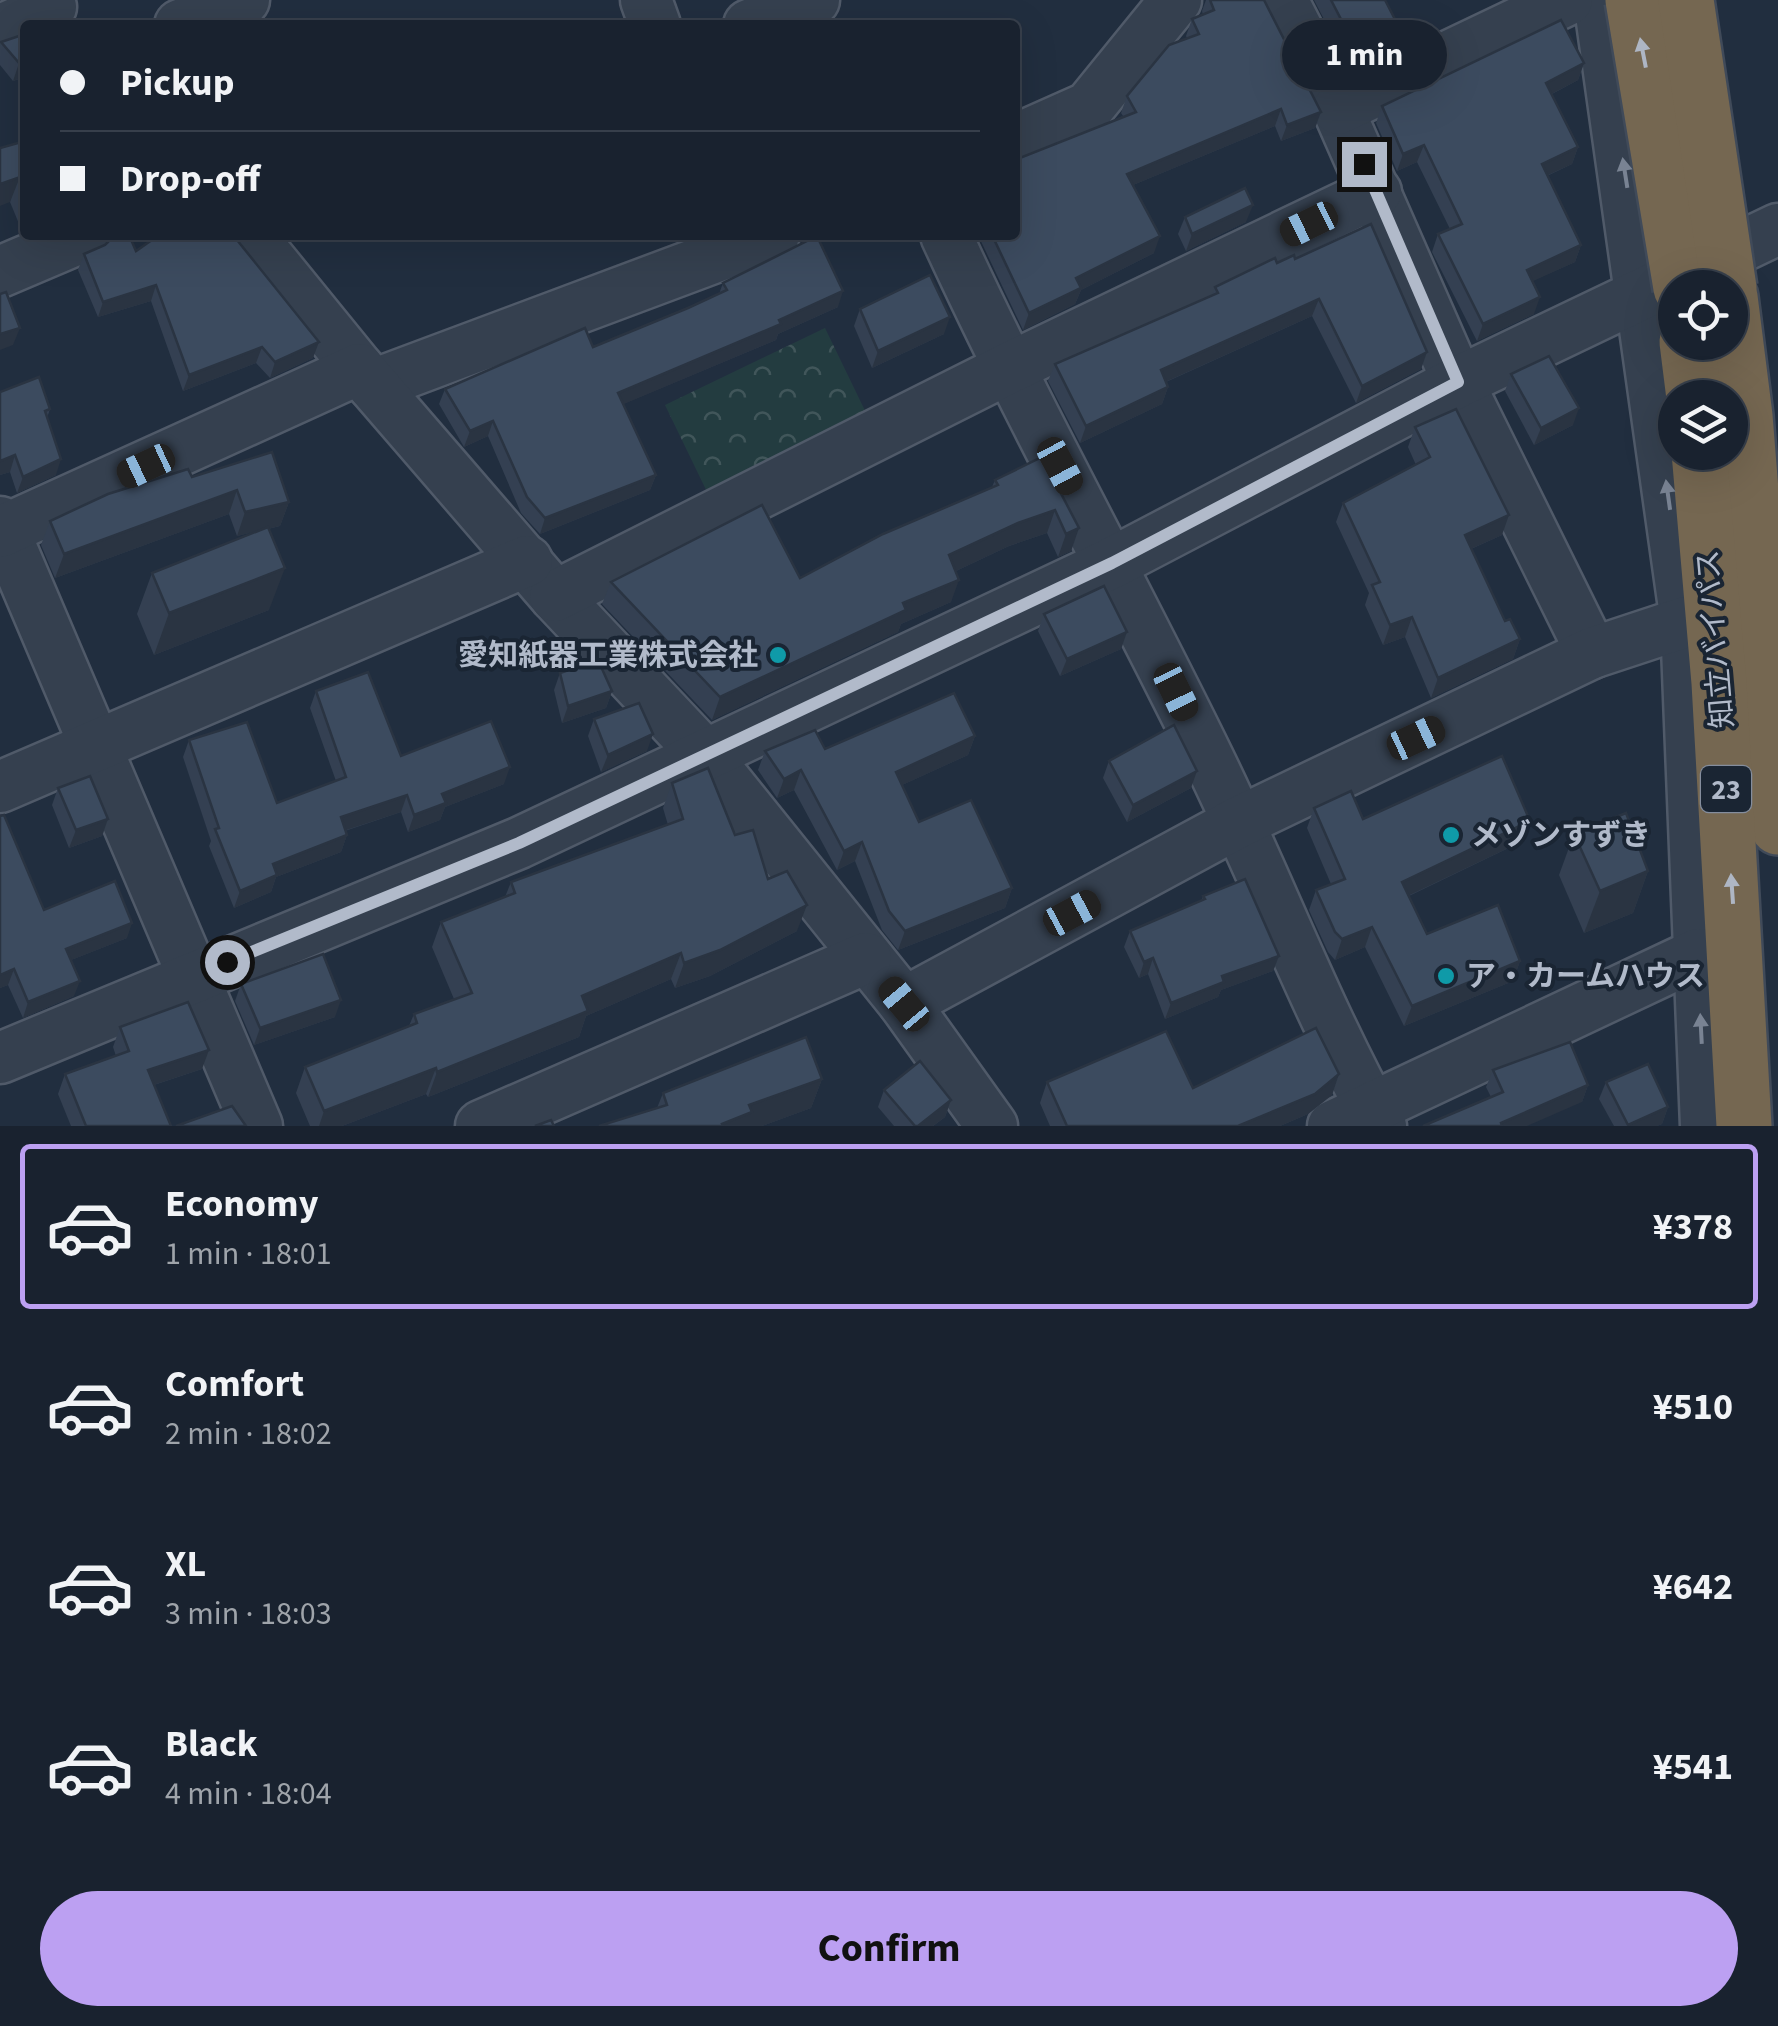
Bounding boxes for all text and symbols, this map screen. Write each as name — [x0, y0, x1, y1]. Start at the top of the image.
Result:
callout: 1 min — [1282, 19, 1446, 89]
text: 1 min — [1326, 32, 1403, 78]
one-way arrow — [1634, 37, 1650, 68]
text: Pickup — [120, 56, 234, 110]
route end — [1342, 142, 1387, 187]
text: Drop-off — [120, 152, 260, 206]
one-way arrow — [1616, 157, 1632, 189]
car — [1275, 197, 1343, 251]
map controls — [1658, 270, 1748, 470]
button: locate — [1658, 270, 1748, 360]
button: layers — [1658, 380, 1748, 470]
car — [1033, 432, 1087, 500]
car — [112, 440, 180, 492]
one-way arrow — [1659, 479, 1675, 511]
street label: 知立バイパス — [1686, 548, 1745, 730]
place label: 愛知紙器工業株式会社 — [458, 634, 758, 677]
marker: 愛知紙器工業株式会社 — [767, 644, 789, 666]
car — [1149, 658, 1203, 726]
car — [1382, 712, 1450, 764]
road number: 23 — [1701, 766, 1751, 812]
place label: メゾンすずき — [1471, 814, 1651, 857]
marker: メゾンすずき — [1440, 824, 1462, 846]
one-way arrow — [1724, 872, 1740, 904]
car — [1038, 886, 1106, 940]
route start — [205, 940, 250, 985]
place label: ア・カームハウス — [1466, 955, 1705, 998]
marker: ア・カームハウス — [1435, 965, 1457, 987]
car — [873, 971, 935, 1037]
one-way arrow — [1693, 1012, 1709, 1044]
text: Economy — [165, 1177, 318, 1231]
icon: car — [45, 1182, 135, 1272]
text: ¥378 — [1653, 1200, 1733, 1254]
text: 1 min · 18:01 — [165, 1231, 332, 1277]
text: Comfort — [165, 1357, 304, 1411]
icon: car — [45, 1362, 135, 1452]
text: ¥510 — [1653, 1380, 1733, 1434]
text: 2 min · 18:02 — [165, 1411, 332, 1457]
text: XL — [165, 1537, 206, 1591]
icon: car — [45, 1542, 135, 1632]
text: ¥642 — [1653, 1560, 1733, 1614]
text: 3 min · 18:03 — [165, 1591, 332, 1637]
text: Black — [165, 1717, 258, 1771]
icon: car — [45, 1722, 135, 1812]
text: ¥541 — [1653, 1740, 1733, 1794]
text: 4 min · 18:04 — [165, 1771, 332, 1817]
button: Confirm — [40, 1891, 1738, 2006]

